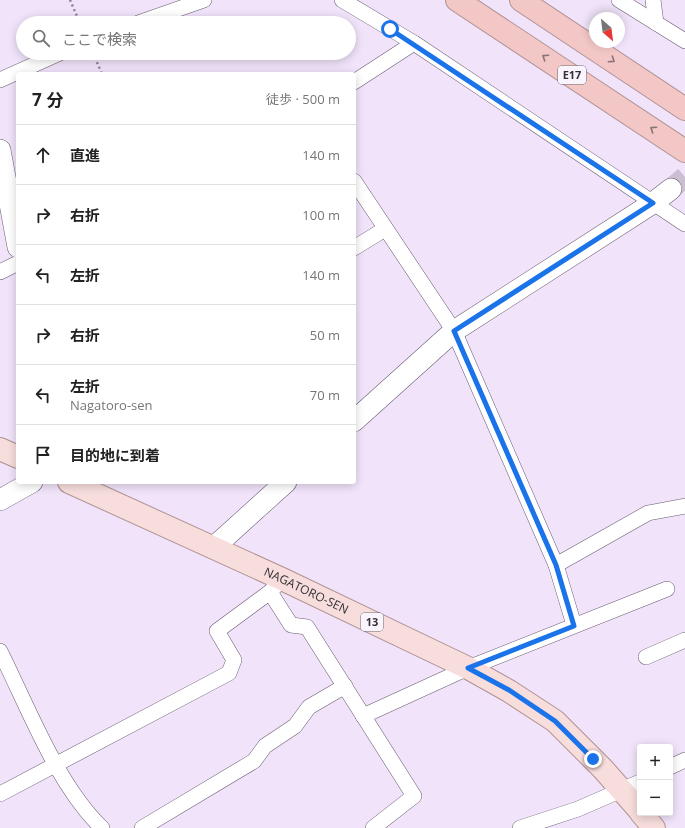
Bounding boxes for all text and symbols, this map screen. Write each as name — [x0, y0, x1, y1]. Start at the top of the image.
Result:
north arrow — [589, 12, 625, 48]
search box — [16, 16, 356, 60]
route start — [381, 20, 399, 38]
icon: search — [30, 27, 52, 49]
text: ここで検索 — [62, 29, 137, 49]
one-way arrow — [542, 55, 549, 62]
one-way arrow — [608, 55, 615, 63]
road number: E17 — [558, 66, 586, 84]
text: 7 分 — [32, 88, 63, 111]
text: 徒歩 · 500 m — [266, 90, 340, 108]
one-way arrow — [650, 126, 657, 134]
icon: ahead — [32, 144, 54, 166]
text: 直進 — [70, 145, 100, 165]
text: 140 m — [302, 146, 340, 164]
icon: right — [32, 204, 54, 226]
text: 右折 — [70, 205, 100, 225]
text: 100 m — [302, 206, 340, 224]
icon: left — [32, 264, 54, 286]
text: 左折 — [70, 265, 100, 285]
text: 140 m — [302, 266, 340, 284]
icon: right — [32, 324, 54, 346]
text: 右折 — [70, 325, 100, 345]
text: 50 m — [310, 326, 340, 344]
text: 左折 — [70, 376, 100, 396]
icon: left — [32, 384, 54, 406]
text: 70 m — [310, 386, 340, 404]
text: Nagatoro-sen — [70, 396, 153, 414]
icon: arrive — [32, 444, 54, 466]
text: 目的地に到着 — [70, 445, 160, 465]
street label: NAGATORO-SEN — [261, 563, 352, 618]
road number: 13 — [361, 613, 383, 631]
map controls — [637, 744, 673, 816]
button: + — [637, 744, 673, 780]
route end — [584, 750, 602, 768]
button: − — [637, 780, 673, 816]

